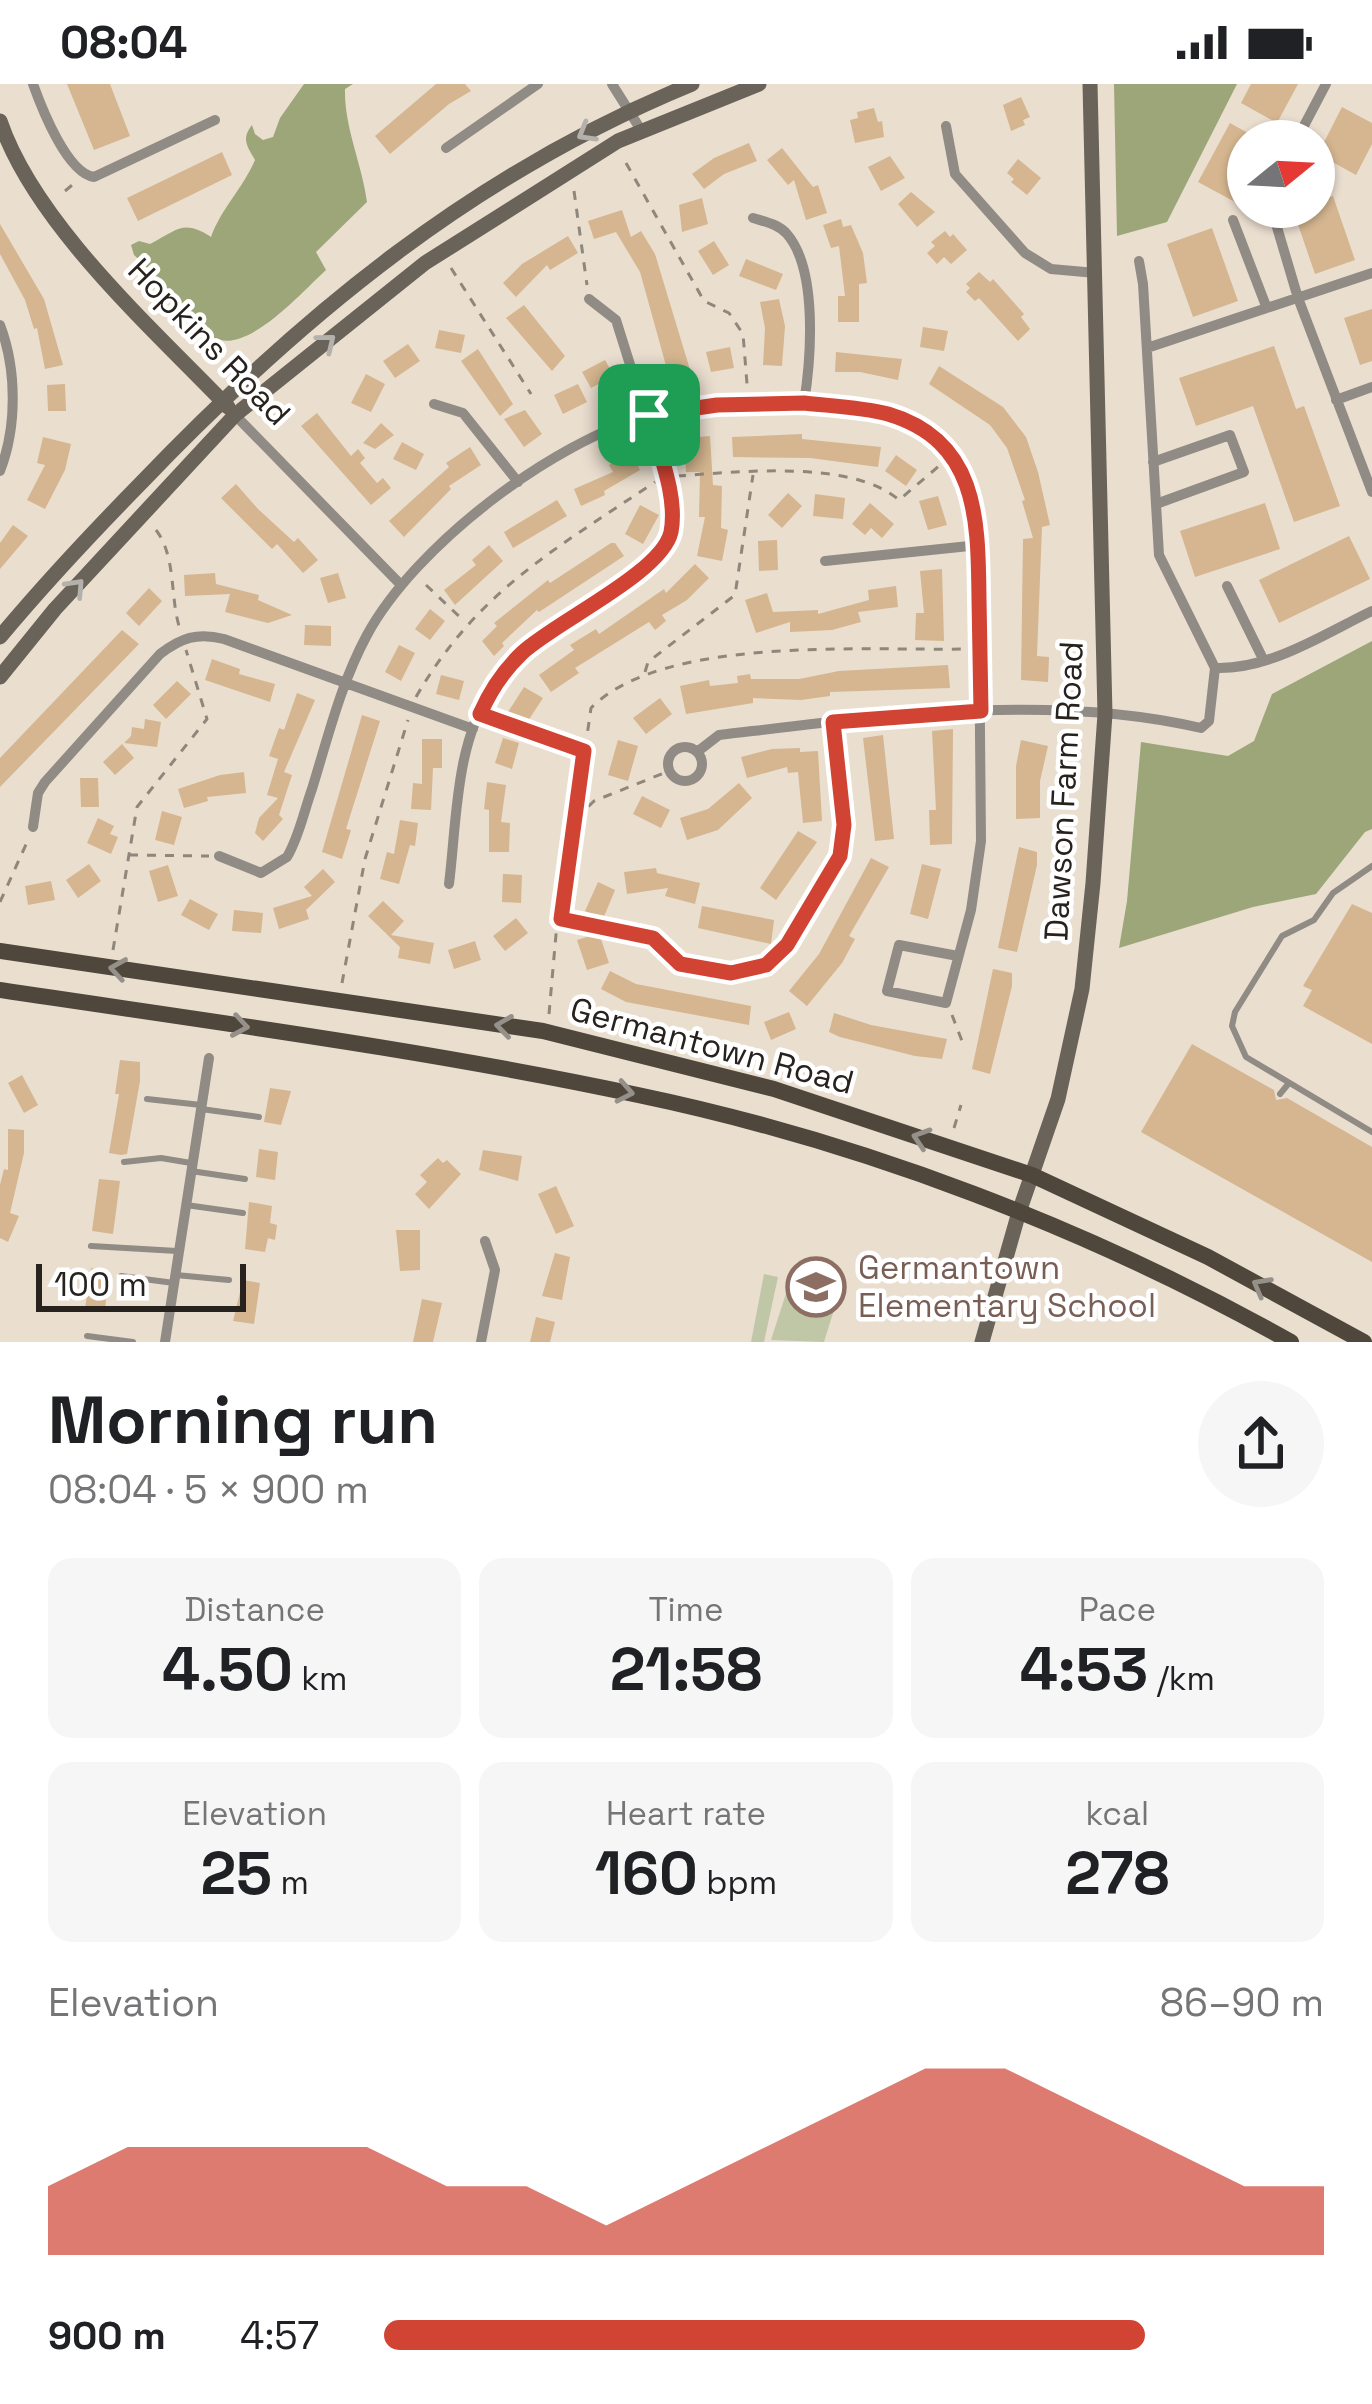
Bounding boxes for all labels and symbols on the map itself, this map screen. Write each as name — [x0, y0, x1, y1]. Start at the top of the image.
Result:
one-way arrow — [577, 118, 599, 141]
north arrow — [1227, 120, 1335, 228]
street label: Hopkins Road — [119, 250, 299, 434]
one-way arrow — [313, 335, 335, 356]
pin — [598, 364, 700, 466]
one-way arrow — [61, 580, 83, 601]
street label: Dawson Farm Road — [1035, 640, 1093, 942]
one-way arrow — [108, 958, 128, 983]
street label: Germantown Road — [566, 988, 858, 1104]
one-way arrow — [230, 1012, 250, 1038]
one-way arrow — [494, 1014, 514, 1040]
one-way arrow — [614, 1078, 634, 1104]
one-way arrow — [911, 1127, 932, 1152]
place label: Germantown Elementary School — [858, 1247, 1156, 1327]
school or university icon: Germantown Elementary School — [785, 1256, 847, 1318]
scale bar — [36, 1258, 246, 1311]
one-way arrow — [1253, 1277, 1274, 1300]

